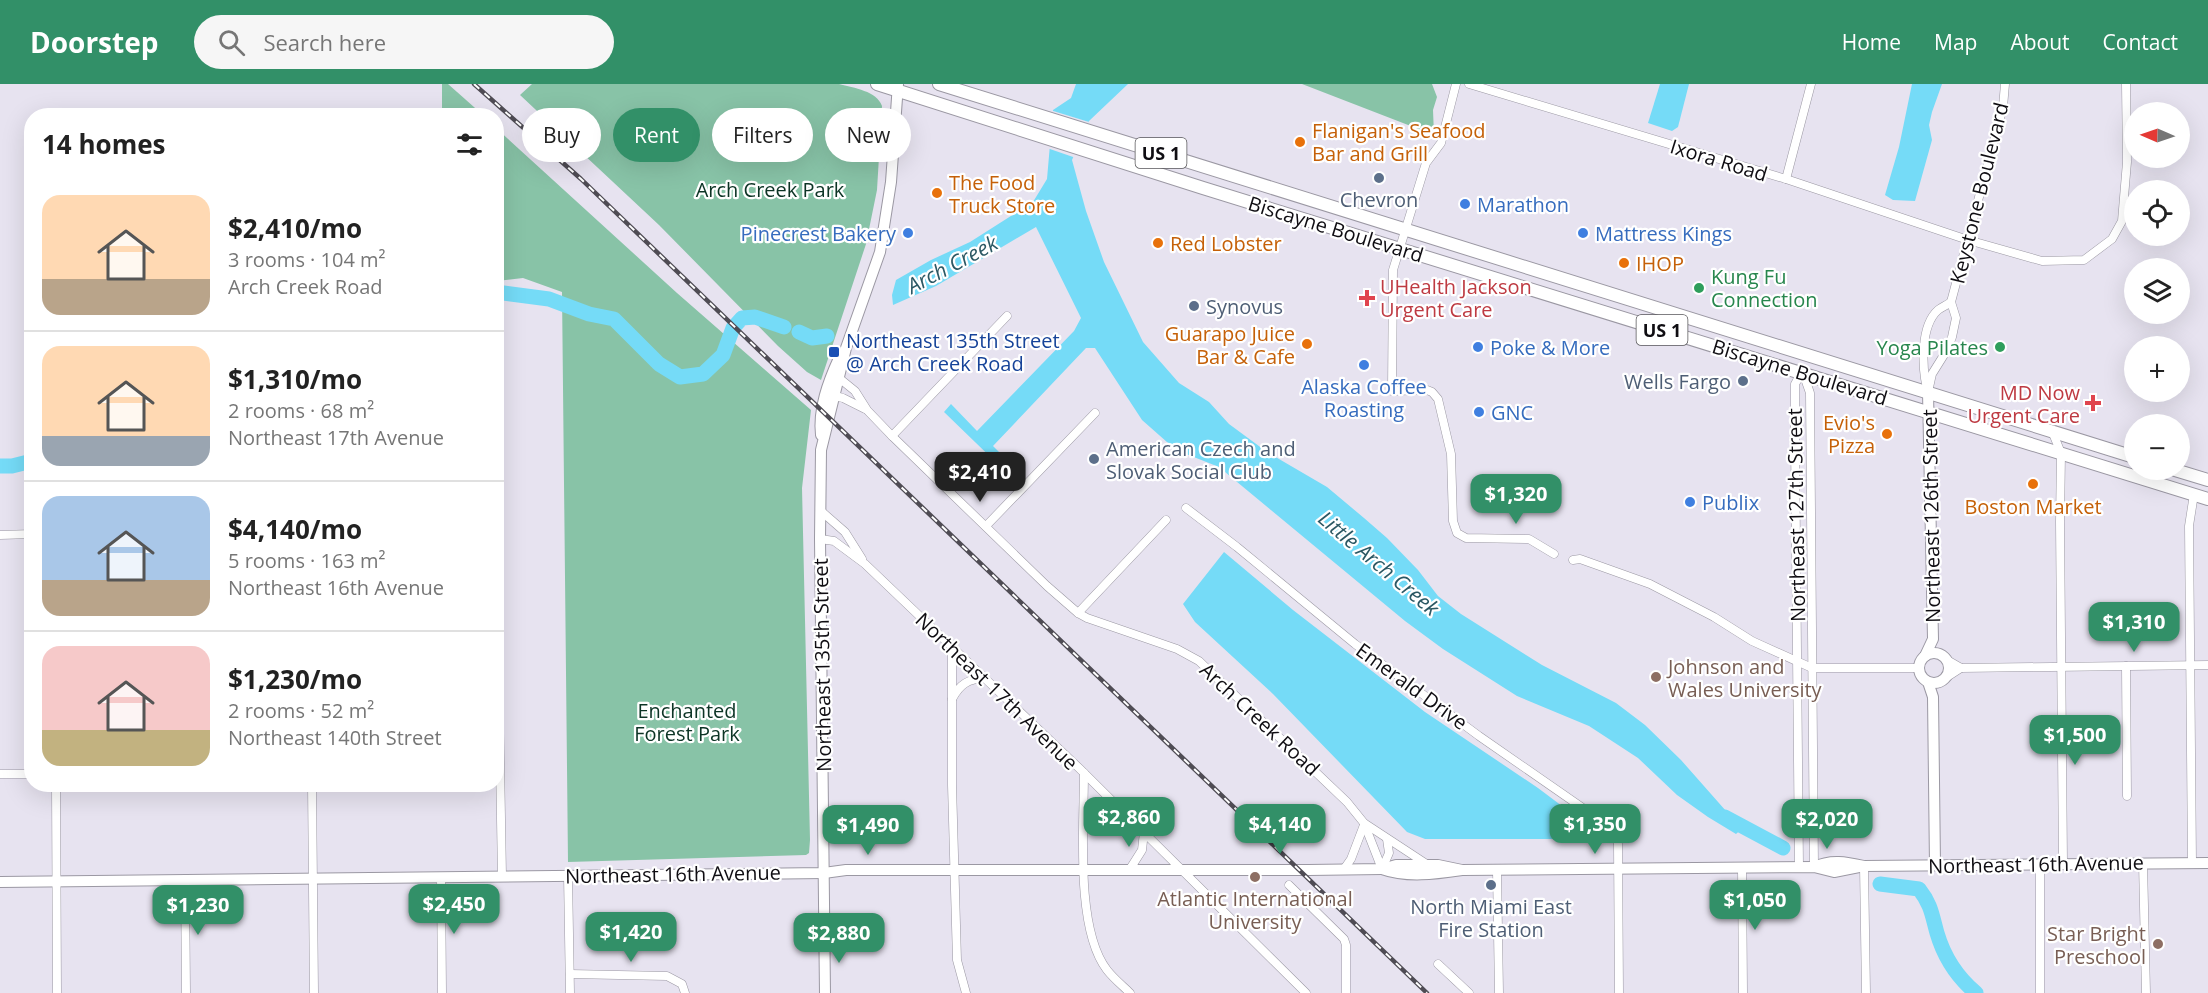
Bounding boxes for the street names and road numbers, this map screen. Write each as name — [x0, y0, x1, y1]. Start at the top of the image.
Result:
street label: Keystone Boulevard — [1943, 100, 2015, 286]
street label: Ixora Road — [1667, 132, 1771, 188]
road number: US 1 — [1136, 138, 1186, 168]
street label: Biscayne Boulevard — [1245, 189, 1427, 269]
road number: US 1 — [1636, 315, 1688, 345]
street label: Biscayne Boulevard — [1709, 332, 1891, 412]
street label: Northeast 127th Street — [1781, 408, 1811, 622]
street label: Northeast 126th Street — [1916, 409, 1946, 623]
street label: Northeast 135th Street — [807, 558, 837, 772]
street label: Northeast 17th Avenue — [910, 606, 1084, 776]
street label: Emerald Drive — [1351, 636, 1473, 736]
street label: Arch Creek Road — [1194, 656, 1326, 782]
street label: Northeast 16th Avenue — [1928, 849, 2144, 879]
street label: Northeast 16th Avenue — [565, 859, 781, 889]

